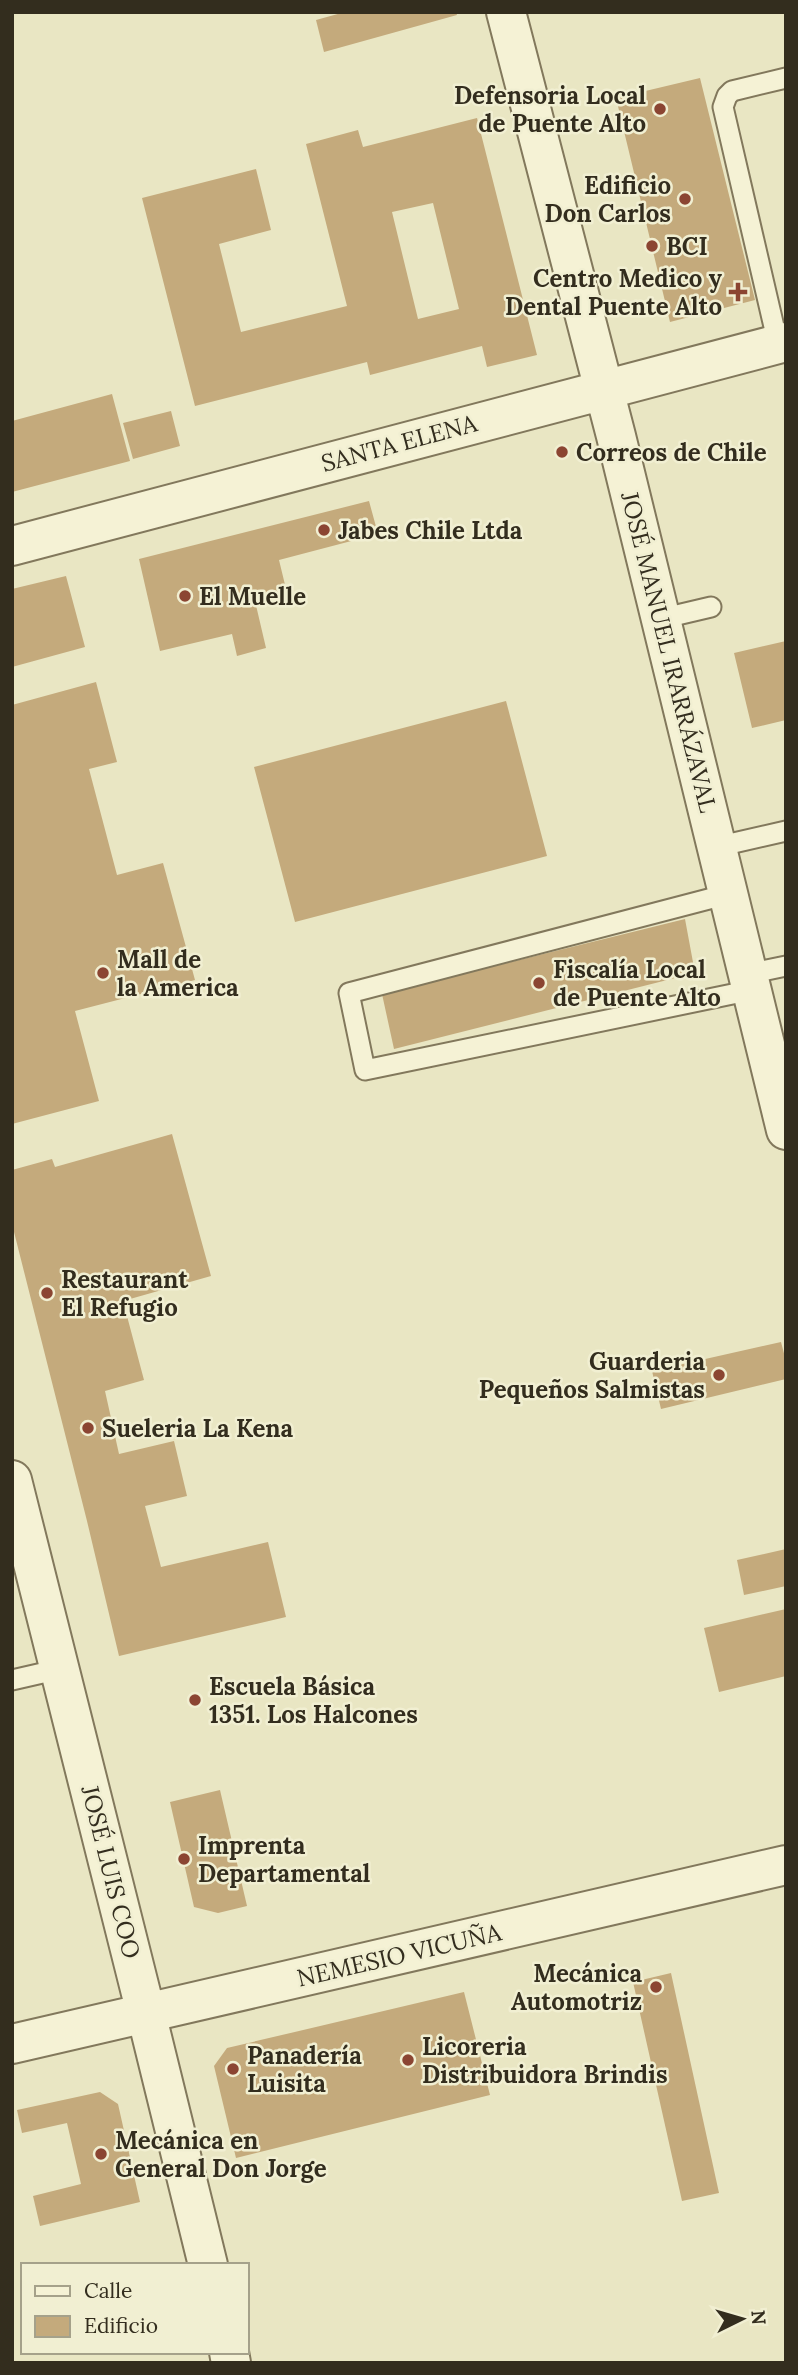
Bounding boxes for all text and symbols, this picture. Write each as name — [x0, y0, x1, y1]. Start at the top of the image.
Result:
place label: Defensoria Local de Puente Alto — [454, 80, 646, 139]
marker: Defensoria Local de Puente Alto — [652, 101, 668, 117]
place label: Edificio Don Carlos — [544, 170, 671, 229]
marker: Edificio Don Carlos — [677, 191, 693, 207]
place label: BCI — [666, 231, 708, 262]
marker: BCI — [644, 238, 660, 254]
place label: Centro Medico y Dental Puente Alto — [505, 263, 723, 322]
marker: Centro Medico y Dental Puente Alto — [728, 282, 748, 302]
street label: SANTA ELENA — [318, 407, 481, 479]
place label: Correos de Chile — [576, 437, 767, 468]
marker: Correos de Chile — [554, 444, 570, 460]
street label: JOSÉ MANUEL IRARRÁZAVAL — [614, 487, 724, 816]
place label: Jabes Chile Ltda — [338, 515, 523, 546]
marker: Jabes Chile Ltda — [316, 522, 332, 538]
place label: El Muelle — [199, 581, 306, 612]
marker: El Muelle — [177, 588, 193, 604]
place label: Mall de la America — [117, 944, 239, 1003]
place label: Fiscalía Local de Puente Alto — [553, 954, 721, 1013]
marker: Mall de la America — [95, 965, 111, 981]
marker: Fiscalía Local de Puente Alto — [531, 975, 547, 991]
place label: Restaurant El Refugio — [61, 1264, 189, 1323]
marker: Restaurant El Refugio — [39, 1285, 55, 1301]
place label: Guarderia Pequeños Salmistas — [479, 1346, 705, 1405]
marker: Guarderia Pequeños Salmistas — [711, 1367, 727, 1383]
place label: Sueleria La Kena — [102, 1413, 294, 1444]
marker: Sueleria La Kena — [80, 1420, 96, 1436]
place label: Escuela Básica 1351. Los Halcones — [209, 1671, 418, 1730]
marker: Escuela Básica 1351. Los Halcones — [187, 1692, 203, 1708]
street label: JOSÉ LUIS COO — [74, 1781, 147, 1962]
place label: Imprenta Departamental — [198, 1830, 370, 1889]
marker: Imprenta Departamental — [176, 1851, 192, 1867]
street label: NEMESIO VICUÑA — [294, 1916, 505, 1994]
place label: Mecánica Automotriz — [511, 1958, 642, 2017]
marker: Mecánica Automotriz — [648, 1979, 664, 1995]
place label: Licoreria Distribuidora Brindis — [422, 2031, 668, 2090]
place label: Panadería Luisita — [247, 2040, 362, 2099]
marker: Licoreria Distribuidora Brindis — [400, 2052, 416, 2068]
marker: Panadería Luisita — [225, 2061, 241, 2077]
place label: Mecánica en General Don Jorge — [115, 2125, 327, 2184]
marker: Mecánica en General Don Jorge — [93, 2146, 109, 2162]
legend — [21, 2263, 248, 2354]
text: Calle — [84, 2277, 132, 2304]
north arrow — [707, 2284, 777, 2354]
text: N — [746, 2309, 772, 2326]
text: Edificio — [84, 2312, 158, 2339]

